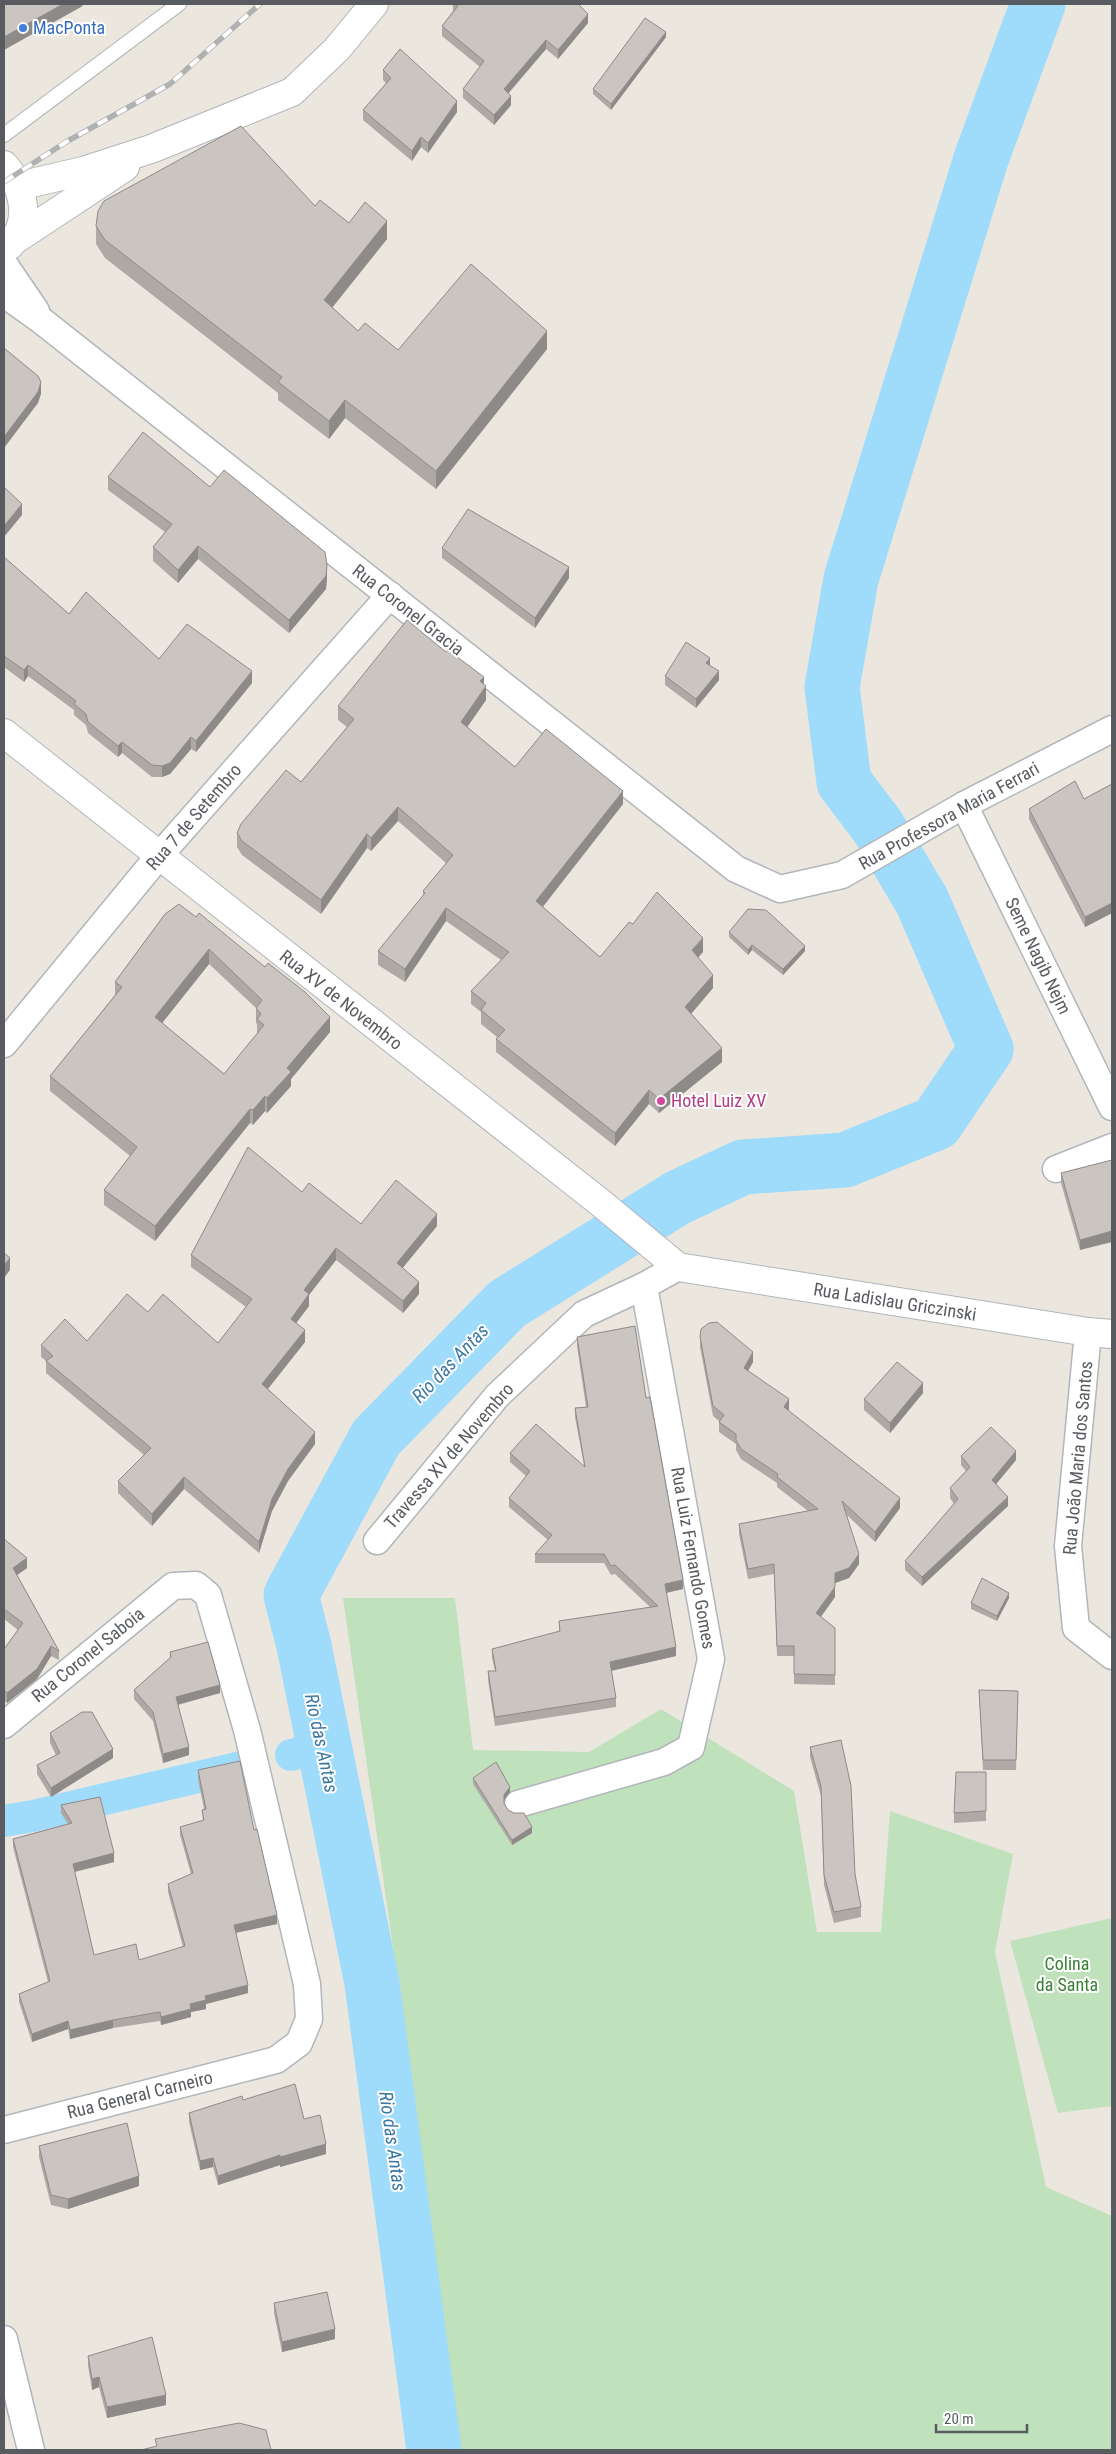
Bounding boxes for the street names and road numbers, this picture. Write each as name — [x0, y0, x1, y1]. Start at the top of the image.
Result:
street label: Rua Coronel Gracia — [348, 560, 468, 660]
street label: Rua Professora Maria Ferrari — [855, 757, 1043, 874]
street label: Rua 7 de Setembro — [142, 759, 245, 874]
street label: Seme Nagib Nejm — [1001, 894, 1076, 1017]
street label: Rua XV de Novembro — [276, 945, 407, 1054]
street label: Rua Ladislau Griczinski — [812, 1278, 978, 1325]
street label: Rua João Maria dos Santos — [1059, 1360, 1096, 1556]
street label: Travessa XV de Novembro — [380, 1379, 518, 1533]
street label: Rua Luiz Fernando Gomes — [667, 1465, 720, 1651]
street label: Rua Coronel Saboia — [27, 1603, 148, 1706]
street label: Rua General Carneiro — [65, 2066, 215, 2123]

